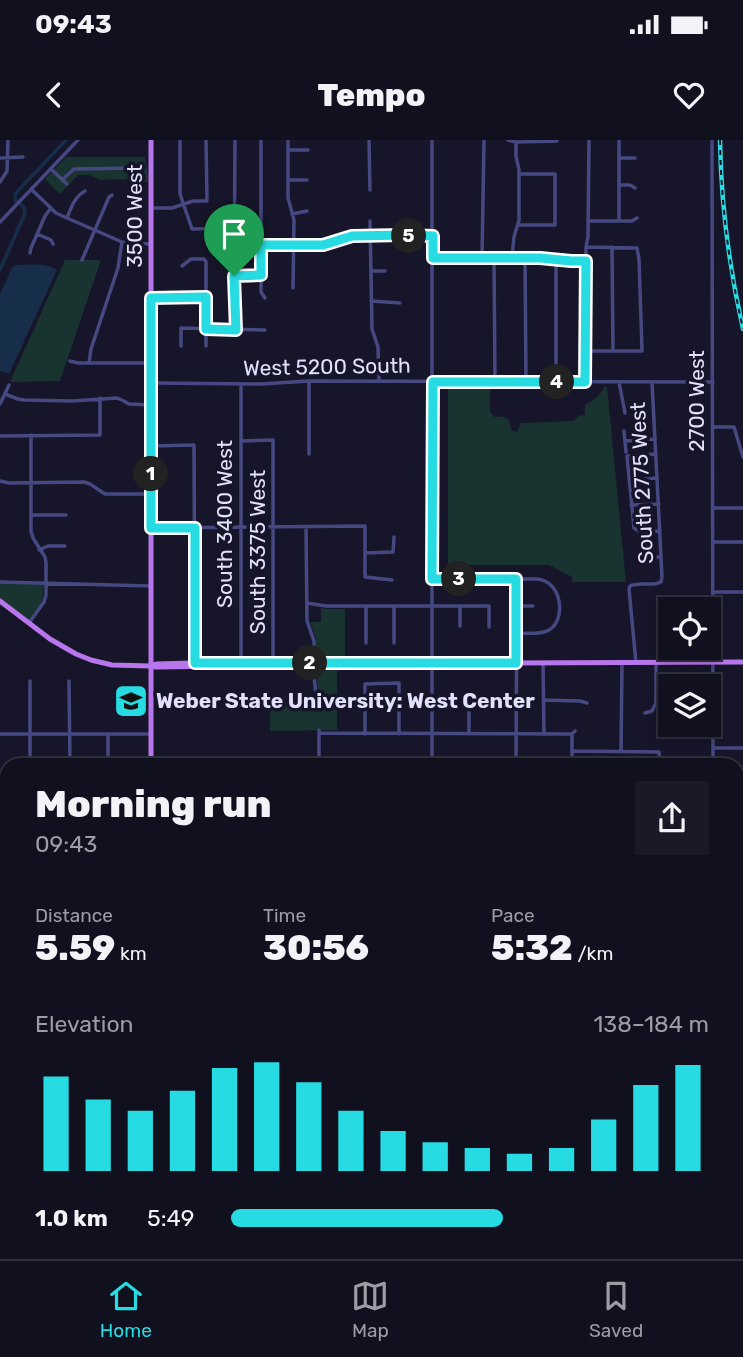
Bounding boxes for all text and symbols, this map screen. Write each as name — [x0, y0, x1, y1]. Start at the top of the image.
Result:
text: 09:43 — [35, 9, 112, 40]
icon: back — [35, 76, 73, 114]
text: Tempo — [318, 76, 426, 114]
icon: heart — [670, 76, 708, 114]
street label: 3500 West — [122, 164, 147, 268]
pin — [204, 204, 264, 276]
icon: arrive — [215, 215, 253, 253]
pin: 5 — [392, 218, 426, 254]
text: 5 — [402, 224, 415, 247]
street label: 2700 West — [684, 350, 709, 452]
street label: West 5200 South — [243, 353, 411, 380]
pin: 4 — [540, 364, 574, 400]
text: 4 — [550, 370, 563, 393]
street label: South 2775 West — [625, 401, 658, 565]
street label: South 3400 West — [212, 440, 237, 608]
pin: 1 — [134, 456, 168, 492]
text: 1 — [146, 462, 155, 485]
street label: South 3375 West — [245, 470, 270, 634]
pin: 3 — [442, 562, 476, 597]
text: 3 — [452, 567, 465, 590]
map controls — [658, 597, 721, 737]
button: locate — [658, 597, 721, 660]
pin: 2 — [292, 645, 328, 680]
text: 2 — [303, 651, 316, 674]
button: layers — [658, 674, 721, 737]
school or university icon: Weber State University: West Center — [112, 682, 150, 720]
place label: Weber State University: West Center — [156, 688, 535, 713]
text: Morning run — [35, 781, 272, 827]
button: share — [635, 781, 709, 855]
text: 09:43 — [35, 830, 97, 858]
text: Distance — [35, 904, 113, 927]
text: Time — [263, 904, 306, 927]
text: Pace — [491, 904, 535, 927]
text: 5.59 — [35, 927, 115, 969]
text: 30:56 — [263, 927, 369, 969]
text: 5:32 — [491, 927, 573, 969]
text: km — [115, 942, 147, 965]
text: /km — [573, 942, 613, 965]
text: Elevation — [35, 1010, 134, 1038]
text: 138–184 m — [594, 1010, 709, 1038]
text: 1.0 km — [35, 1204, 108, 1232]
text: 5:49 — [147, 1204, 194, 1232]
tab: Home — [100, 1277, 152, 1342]
tab: Map — [351, 1277, 389, 1342]
tab: Saved — [589, 1277, 643, 1342]

